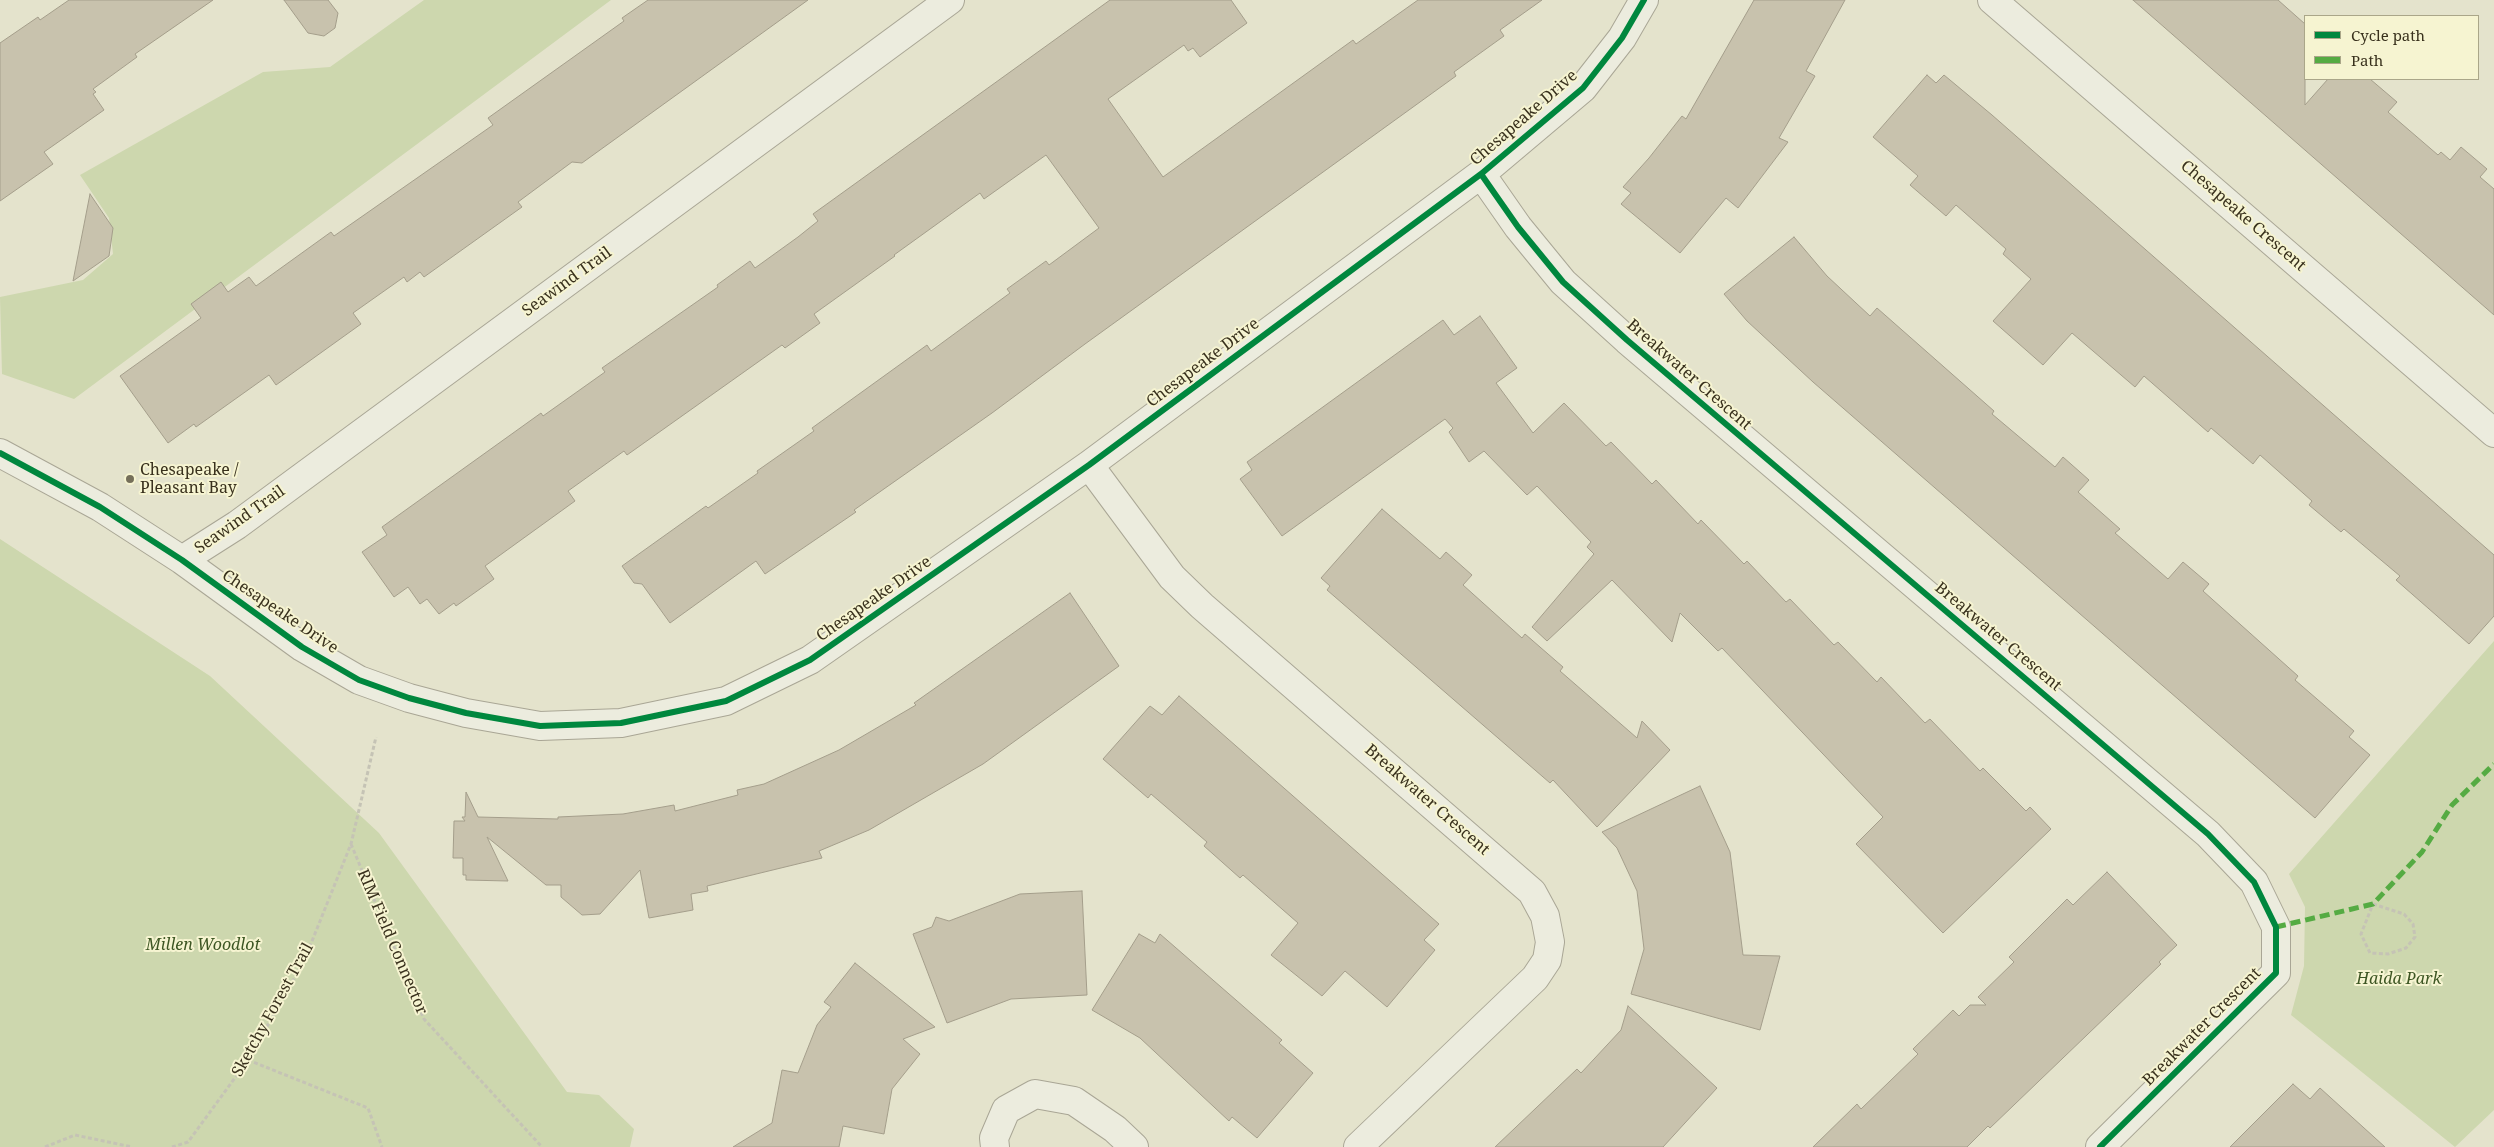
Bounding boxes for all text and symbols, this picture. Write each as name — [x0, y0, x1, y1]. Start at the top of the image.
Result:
legend — [2304, 15, 2479, 80]
text: Cycle path — [2351, 25, 2425, 45]
text: Path — [2351, 50, 2383, 70]
street label: Chesapeake Drive — [1466, 66, 1582, 170]
street label: Chesapeake Crescent — [2177, 156, 2309, 276]
street label: Seawind Trail — [519, 243, 615, 321]
street label: Chesapeake Drive — [1143, 314, 1263, 412]
street label: Breakwater Crescent — [1623, 316, 1755, 434]
place label: Chesapeake / Pleasant Bay — [140, 460, 239, 498]
marker: Chesapeake / Pleasant Bay — [124, 473, 136, 485]
street label: Seawind Trail — [191, 482, 289, 558]
street label: Chesapeake Drive — [813, 552, 935, 646]
street label: Chesapeake Drive — [218, 566, 342, 658]
street label: Breakwater Crescent — [1931, 579, 2065, 695]
street label: Breakwater Crescent — [1361, 741, 1493, 859]
street label: RIM Field Connector — [353, 866, 431, 1018]
park label: Millen Woodlot — [146, 935, 260, 955]
street label: Sketchy Forest Trail — [228, 940, 318, 1080]
street label: Breakwater Crescent — [2139, 964, 2265, 1090]
park label: Haida Park — [2356, 969, 2442, 989]

